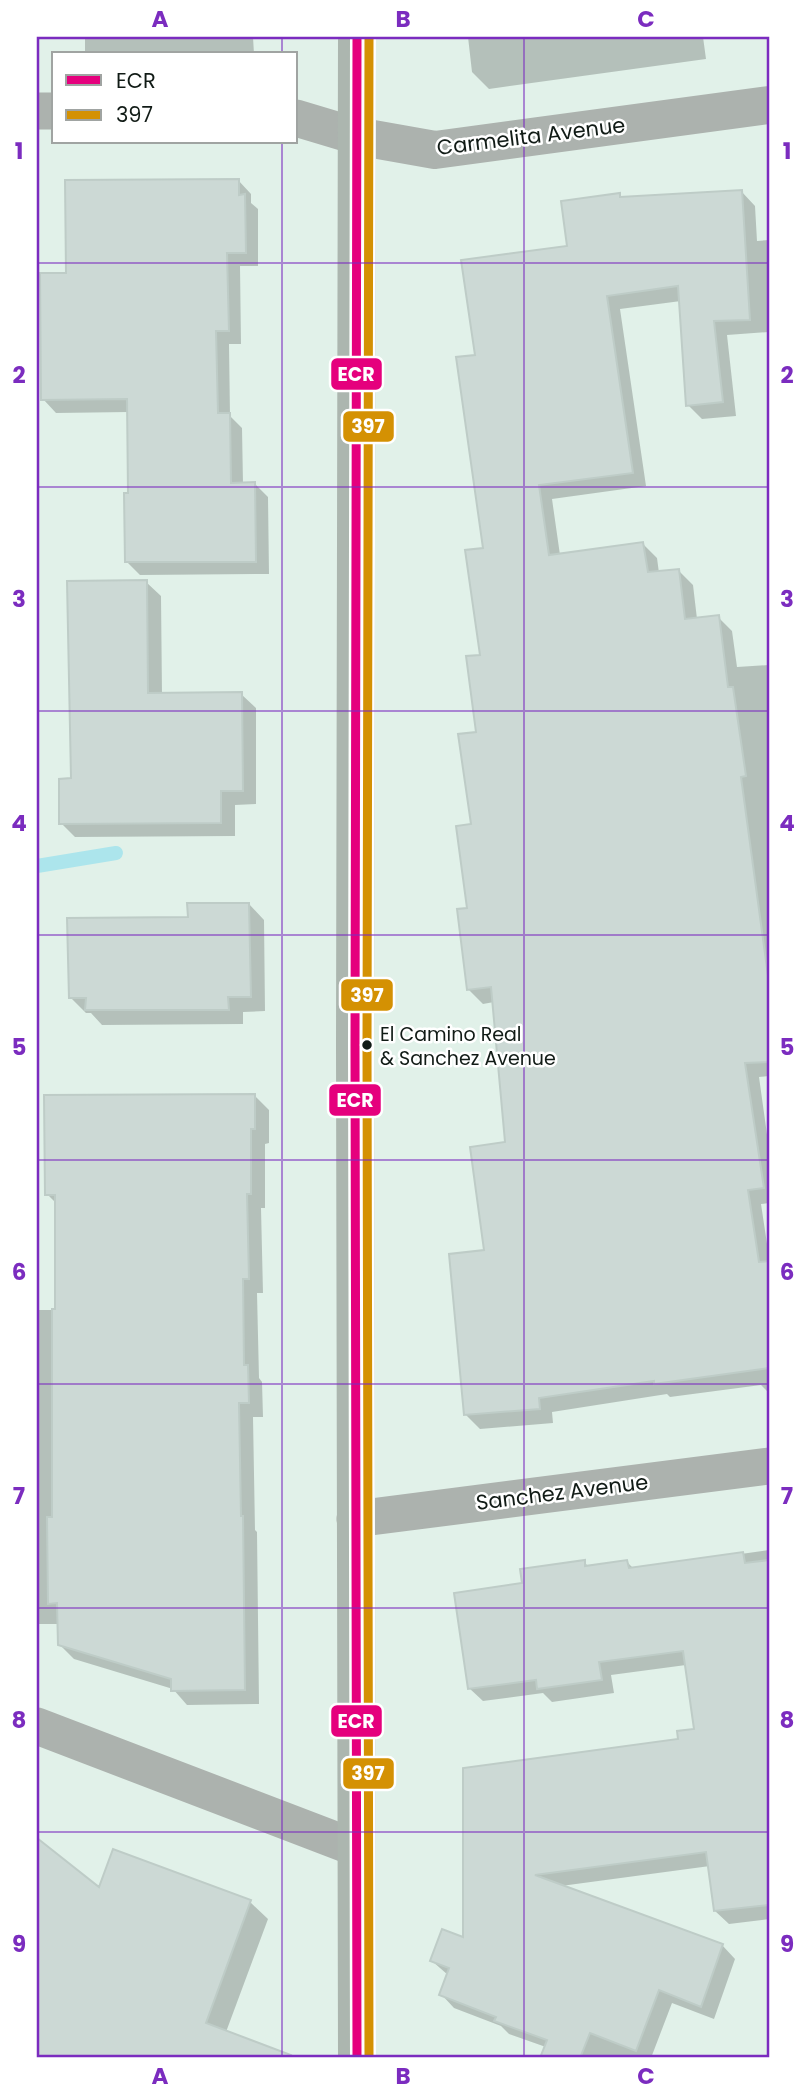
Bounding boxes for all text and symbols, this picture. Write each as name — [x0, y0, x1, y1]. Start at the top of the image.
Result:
text: A — [152, 3, 169, 35]
text: B — [395, 3, 411, 35]
text: C — [637, 3, 655, 35]
legend — [52, 52, 298, 144]
text: ECR — [116, 66, 156, 95]
text: 397 — [116, 100, 153, 129]
street label: Carmelita Avenue — [435, 110, 627, 162]
text: 1 — [15, 135, 23, 167]
text: 1 — [783, 135, 791, 167]
line badge: ECR — [330, 357, 383, 391]
text: 2 — [12, 359, 26, 391]
text: 2 — [780, 359, 794, 391]
text: ECR — [337, 361, 375, 388]
line badge: 397 — [342, 410, 395, 443]
text: 397 — [351, 413, 385, 440]
text: 3 — [12, 583, 26, 615]
text: 3 — [780, 583, 794, 615]
text: 4 — [11, 807, 27, 839]
text: 4 — [779, 807, 795, 839]
line badge: 397 — [340, 978, 394, 1012]
text: 397 — [350, 982, 384, 1009]
place label: El Camino Real & Sanchez Avenue — [380, 1021, 556, 1072]
text: 5 — [12, 1031, 26, 1063]
text: 5 — [780, 1031, 794, 1063]
marker: El Camino Real & Sanchez Avenue — [360, 1038, 374, 1052]
line badge: ECR — [328, 1083, 382, 1117]
text: ECR — [336, 1087, 374, 1114]
text: 6 — [12, 1256, 26, 1288]
text: 6 — [780, 1256, 794, 1288]
street label: Sanchez Avenue — [474, 1467, 650, 1517]
text: 7 — [13, 1480, 25, 1512]
text: 7 — [781, 1480, 793, 1512]
text: 8 — [12, 1704, 26, 1736]
line badge: ECR — [330, 1704, 383, 1738]
text: 8 — [780, 1704, 794, 1736]
text: ECR — [337, 1708, 375, 1735]
line badge: 397 — [342, 1757, 395, 1790]
text: 397 — [351, 1760, 385, 1787]
text: 9 — [12, 1928, 26, 1960]
text: 9 — [780, 1928, 794, 1960]
text: A — [152, 2060, 169, 2092]
text: B — [395, 2060, 411, 2092]
text: C — [637, 2060, 655, 2092]

